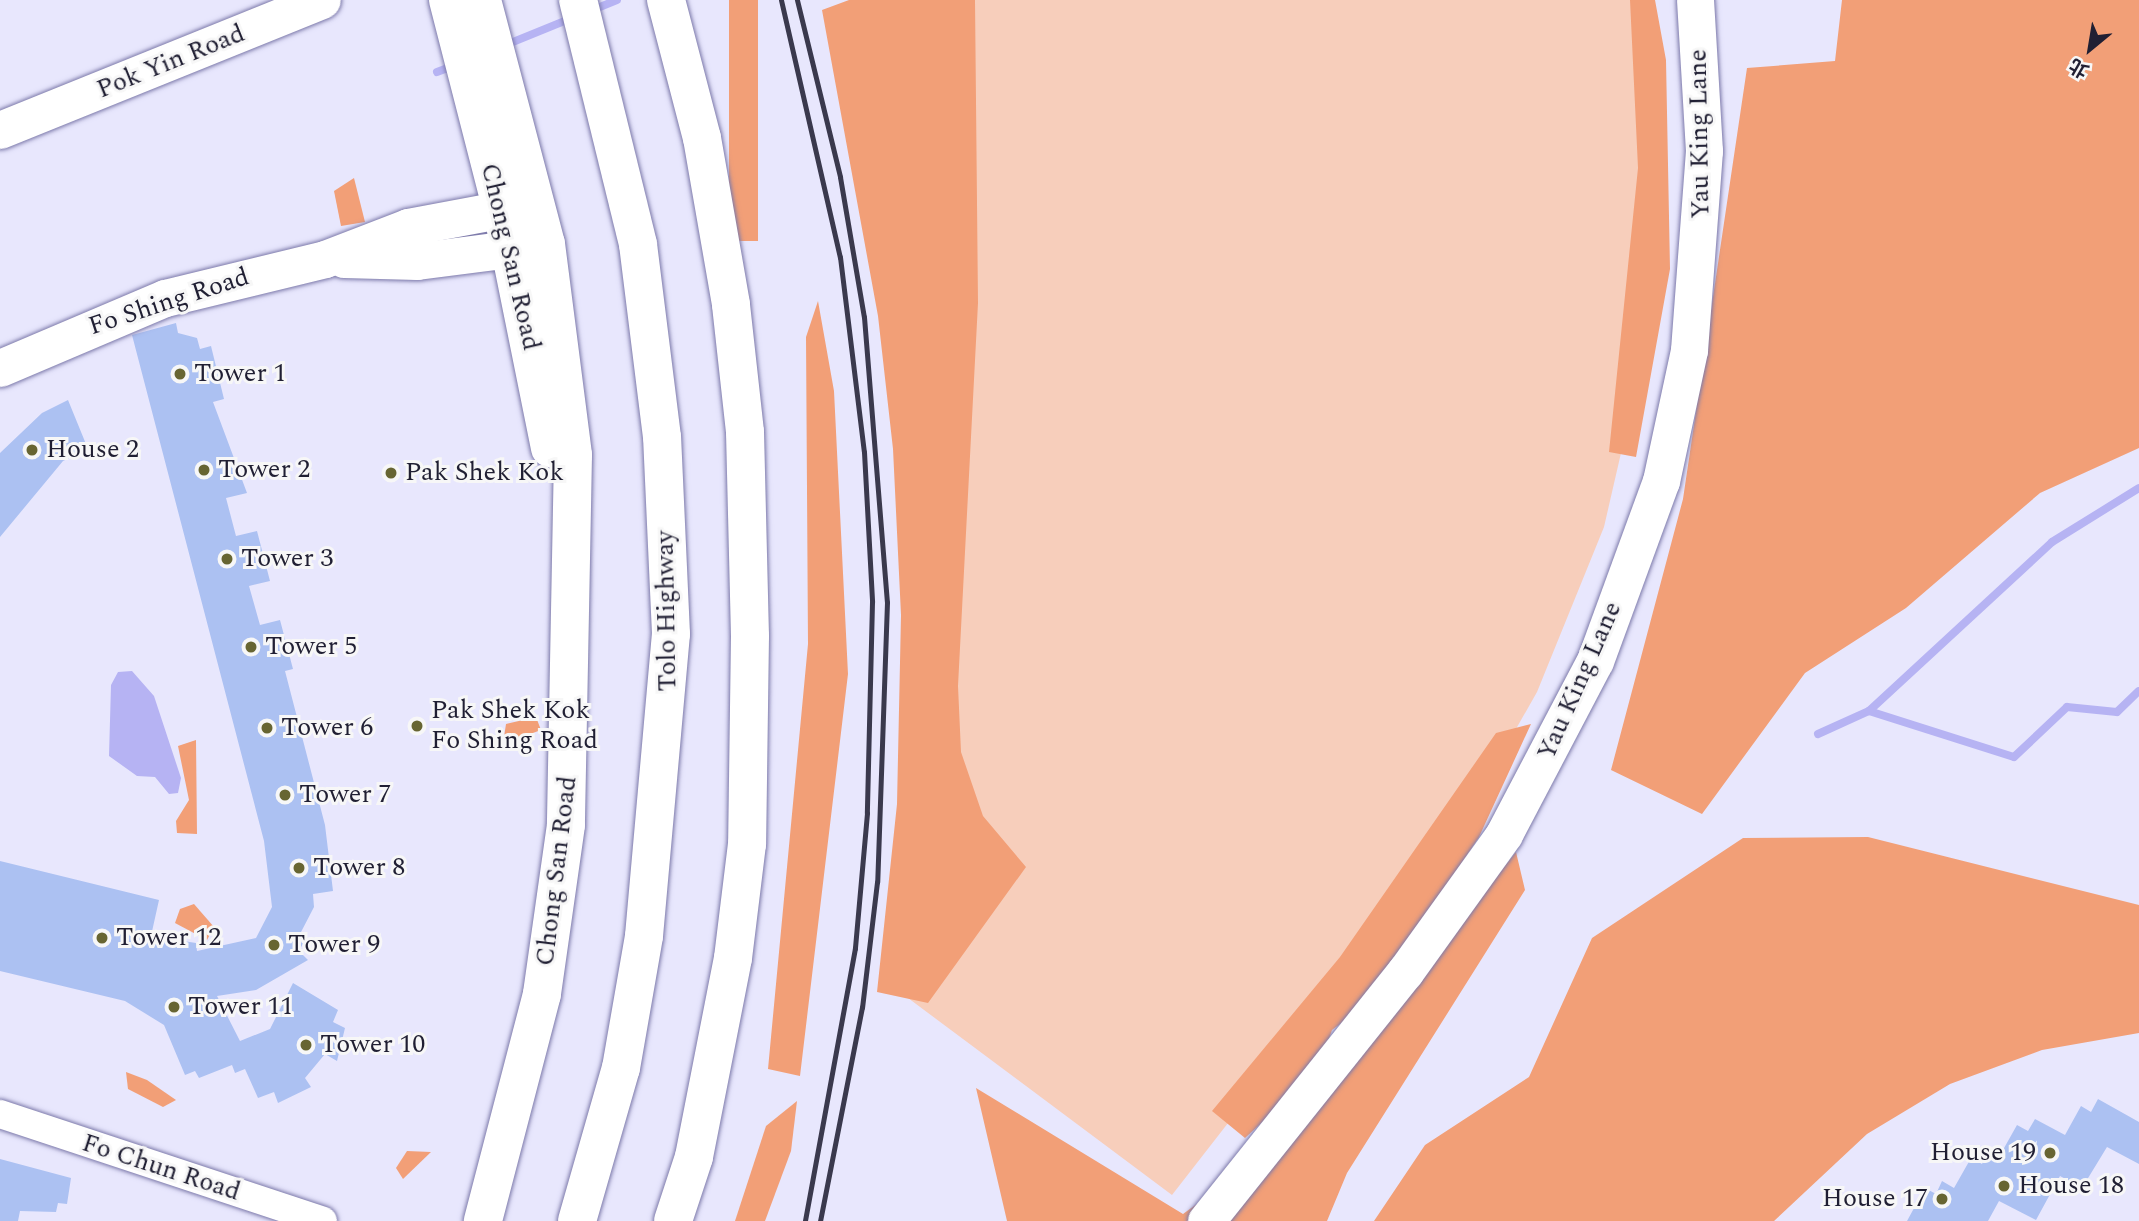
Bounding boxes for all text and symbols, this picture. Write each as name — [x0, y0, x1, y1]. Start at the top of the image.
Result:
north arrow — [2055, 14, 2125, 84]
street label: Pok Yin Road — [92, 18, 250, 106]
street label: Yau King Lane — [1683, 49, 1717, 219]
text: 北 — [2064, 50, 2095, 85]
street label: Chong San Road — [473, 160, 547, 354]
street label: Fo Shing Road — [85, 261, 253, 343]
place label: Tower 1 — [194, 358, 286, 390]
marker: Tower 1 — [172, 366, 188, 382]
place label: House 2 — [46, 434, 139, 466]
marker: House 2 — [24, 442, 40, 458]
place label: Tower 2 — [218, 454, 310, 486]
place label: Pak Shek Kok — [405, 457, 564, 489]
marker: Tower 2 — [196, 462, 212, 478]
marker: Pak Shek Kok — [383, 465, 399, 481]
street label: Tolo Highway — [650, 530, 684, 692]
place label: Tower 3 — [241, 543, 333, 575]
marker: Tower 3 — [219, 551, 235, 567]
street label: Yau King Lane — [1531, 597, 1629, 765]
place label: Tower 5 — [265, 631, 357, 663]
marker: Tower 5 — [243, 639, 259, 655]
place label: Pak Shek Kok Fo Shing Road — [431, 695, 598, 756]
place label: Tower 6 — [281, 712, 373, 744]
marker: Pak Shek Kok Fo Shing Road — [409, 718, 425, 734]
marker: Tower 6 — [259, 720, 275, 736]
street label: Chong San Road — [530, 774, 584, 968]
place label: Tower 7 — [299, 779, 391, 811]
marker: Tower 7 — [277, 787, 293, 803]
place label: Tower 8 — [313, 852, 405, 884]
marker: Tower 8 — [291, 860, 307, 876]
place label: Tower 12 — [116, 922, 221, 954]
place label: Tower 9 — [288, 929, 380, 961]
marker: Tower 12 — [94, 930, 110, 946]
marker: Tower 9 — [266, 937, 282, 953]
place label: Tower 11 — [188, 991, 293, 1023]
marker: Tower 11 — [166, 999, 182, 1015]
place label: Tower 10 — [320, 1029, 425, 1061]
marker: Tower 10 — [298, 1037, 314, 1053]
street label: Fo Chun Road — [78, 1128, 244, 1208]
place label: House 19 — [1930, 1137, 2036, 1169]
marker: House 19 — [2042, 1145, 2058, 1161]
place label: House 18 — [2018, 1170, 2124, 1202]
marker: House 18 — [1996, 1178, 2012, 1194]
place label: House 17 — [1822, 1183, 1928, 1215]
marker: House 17 — [1934, 1191, 1950, 1207]

